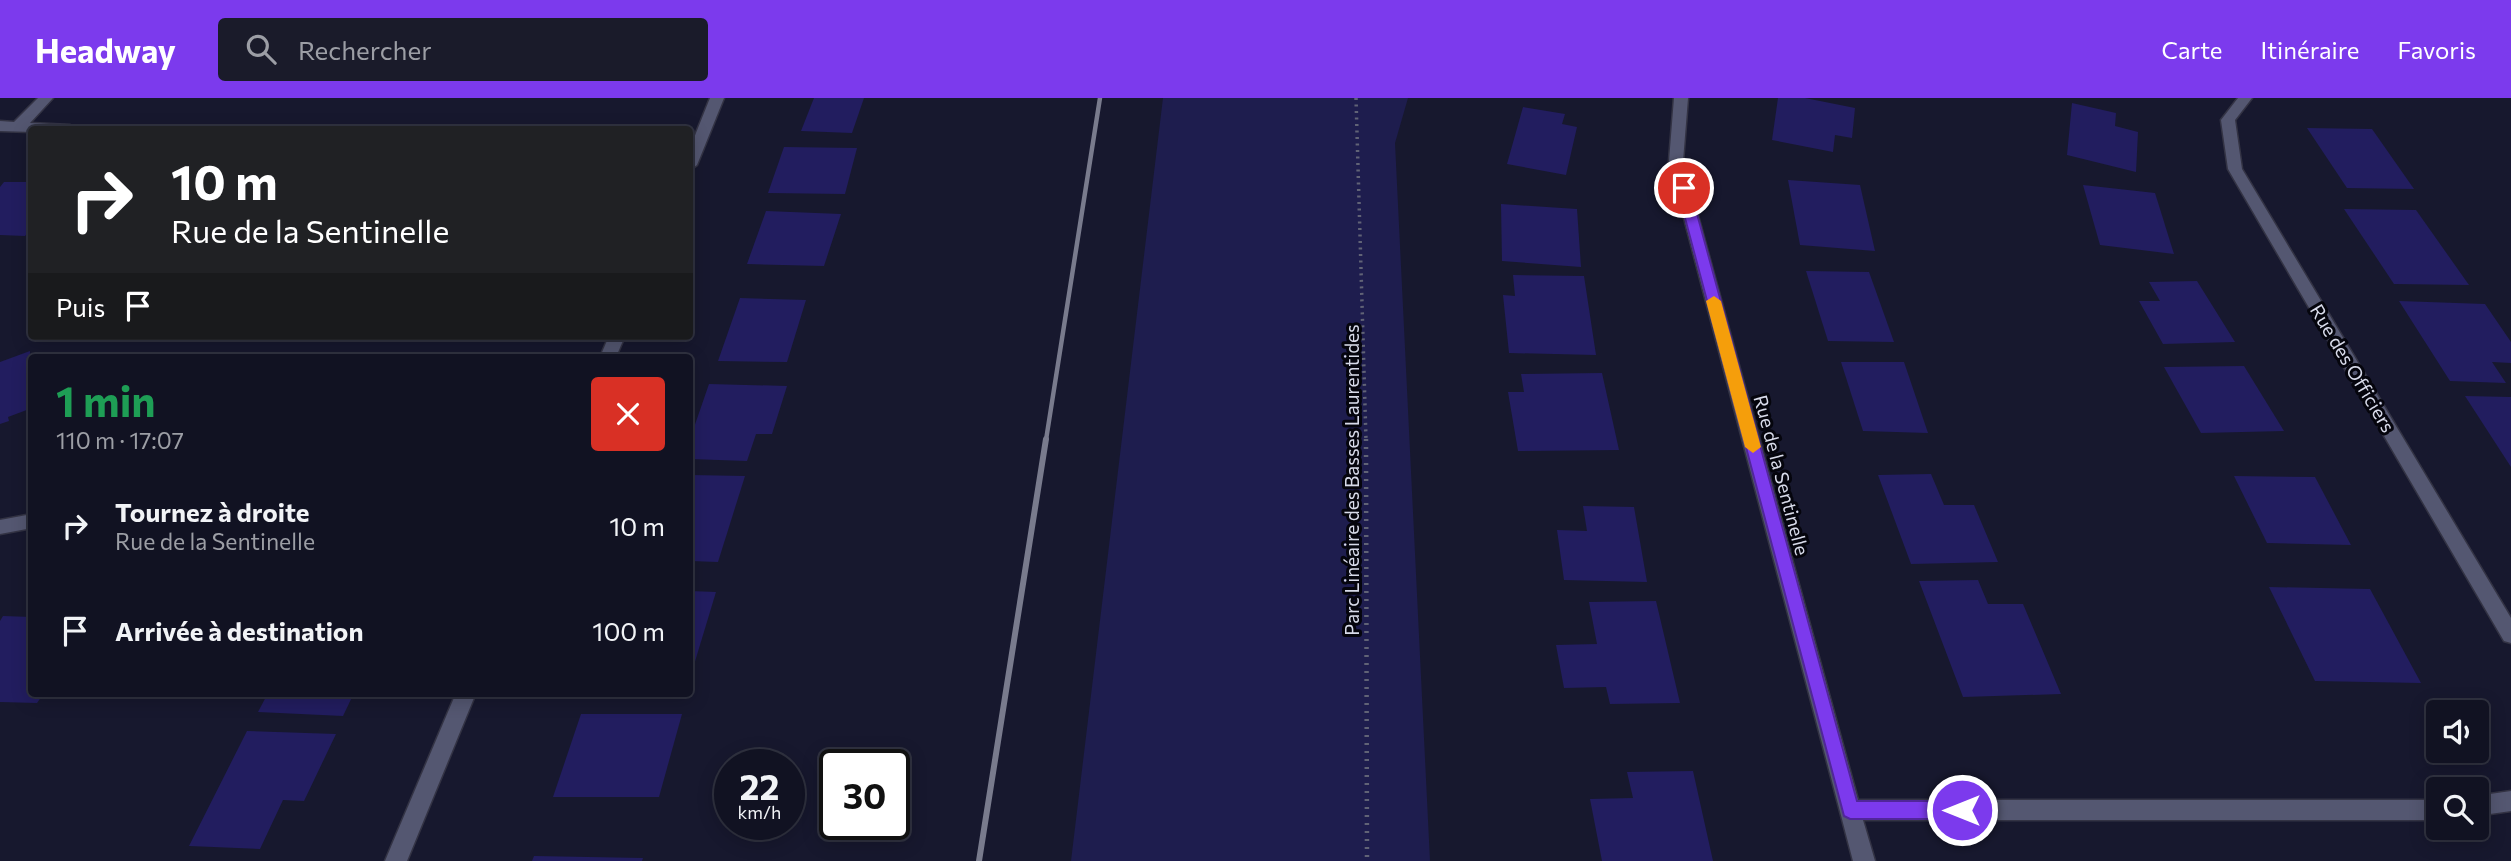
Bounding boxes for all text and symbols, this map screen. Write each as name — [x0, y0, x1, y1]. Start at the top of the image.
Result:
search box — [218, 18, 708, 81]
text: Headway — [35, 29, 176, 70]
icon: search — [242, 30, 280, 68]
text: Rechercher — [298, 34, 432, 65]
text: Carte — [2162, 35, 2223, 64]
text: Itinéraire — [2261, 35, 2360, 64]
text: Favoris — [2398, 35, 2476, 64]
text: 10 m — [171, 150, 278, 210]
icon: right — [56, 154, 147, 245]
pin — [1654, 158, 1714, 218]
icon: arrive — [1665, 169, 1703, 207]
text: Rue de la Sentinelle — [171, 210, 449, 250]
icon: arrive — [119, 287, 157, 325]
text: Puis — [56, 291, 105, 322]
street label: Rue des Officiers — [2306, 300, 2400, 436]
street label: Parc Linéaire des Basses Laurentides — [1340, 324, 1363, 636]
text: 1 min — [56, 374, 156, 426]
button: close — [591, 377, 665, 451]
street label: Rue de la Sentinelle — [1750, 392, 1814, 558]
text: 110 m · 17:07 — [56, 426, 184, 454]
text: Tournez à droite — [115, 496, 310, 527]
icon: right — [56, 507, 94, 545]
text: 10 m — [609, 510, 665, 541]
text: Rue de la Sentinelle — [115, 527, 315, 555]
icon: arrive — [56, 612, 94, 650]
text: Arrivée à destination — [115, 615, 363, 646]
text: 100 m — [592, 615, 665, 646]
map controls — [2426, 700, 2489, 840]
button: sound — [2426, 700, 2489, 763]
speed limit sign: 30 — [819, 749, 910, 840]
text: 22 — [740, 764, 779, 807]
position arrow — [1925, 773, 1999, 847]
button: search — [2426, 777, 2489, 840]
text: km/h — [738, 801, 781, 823]

